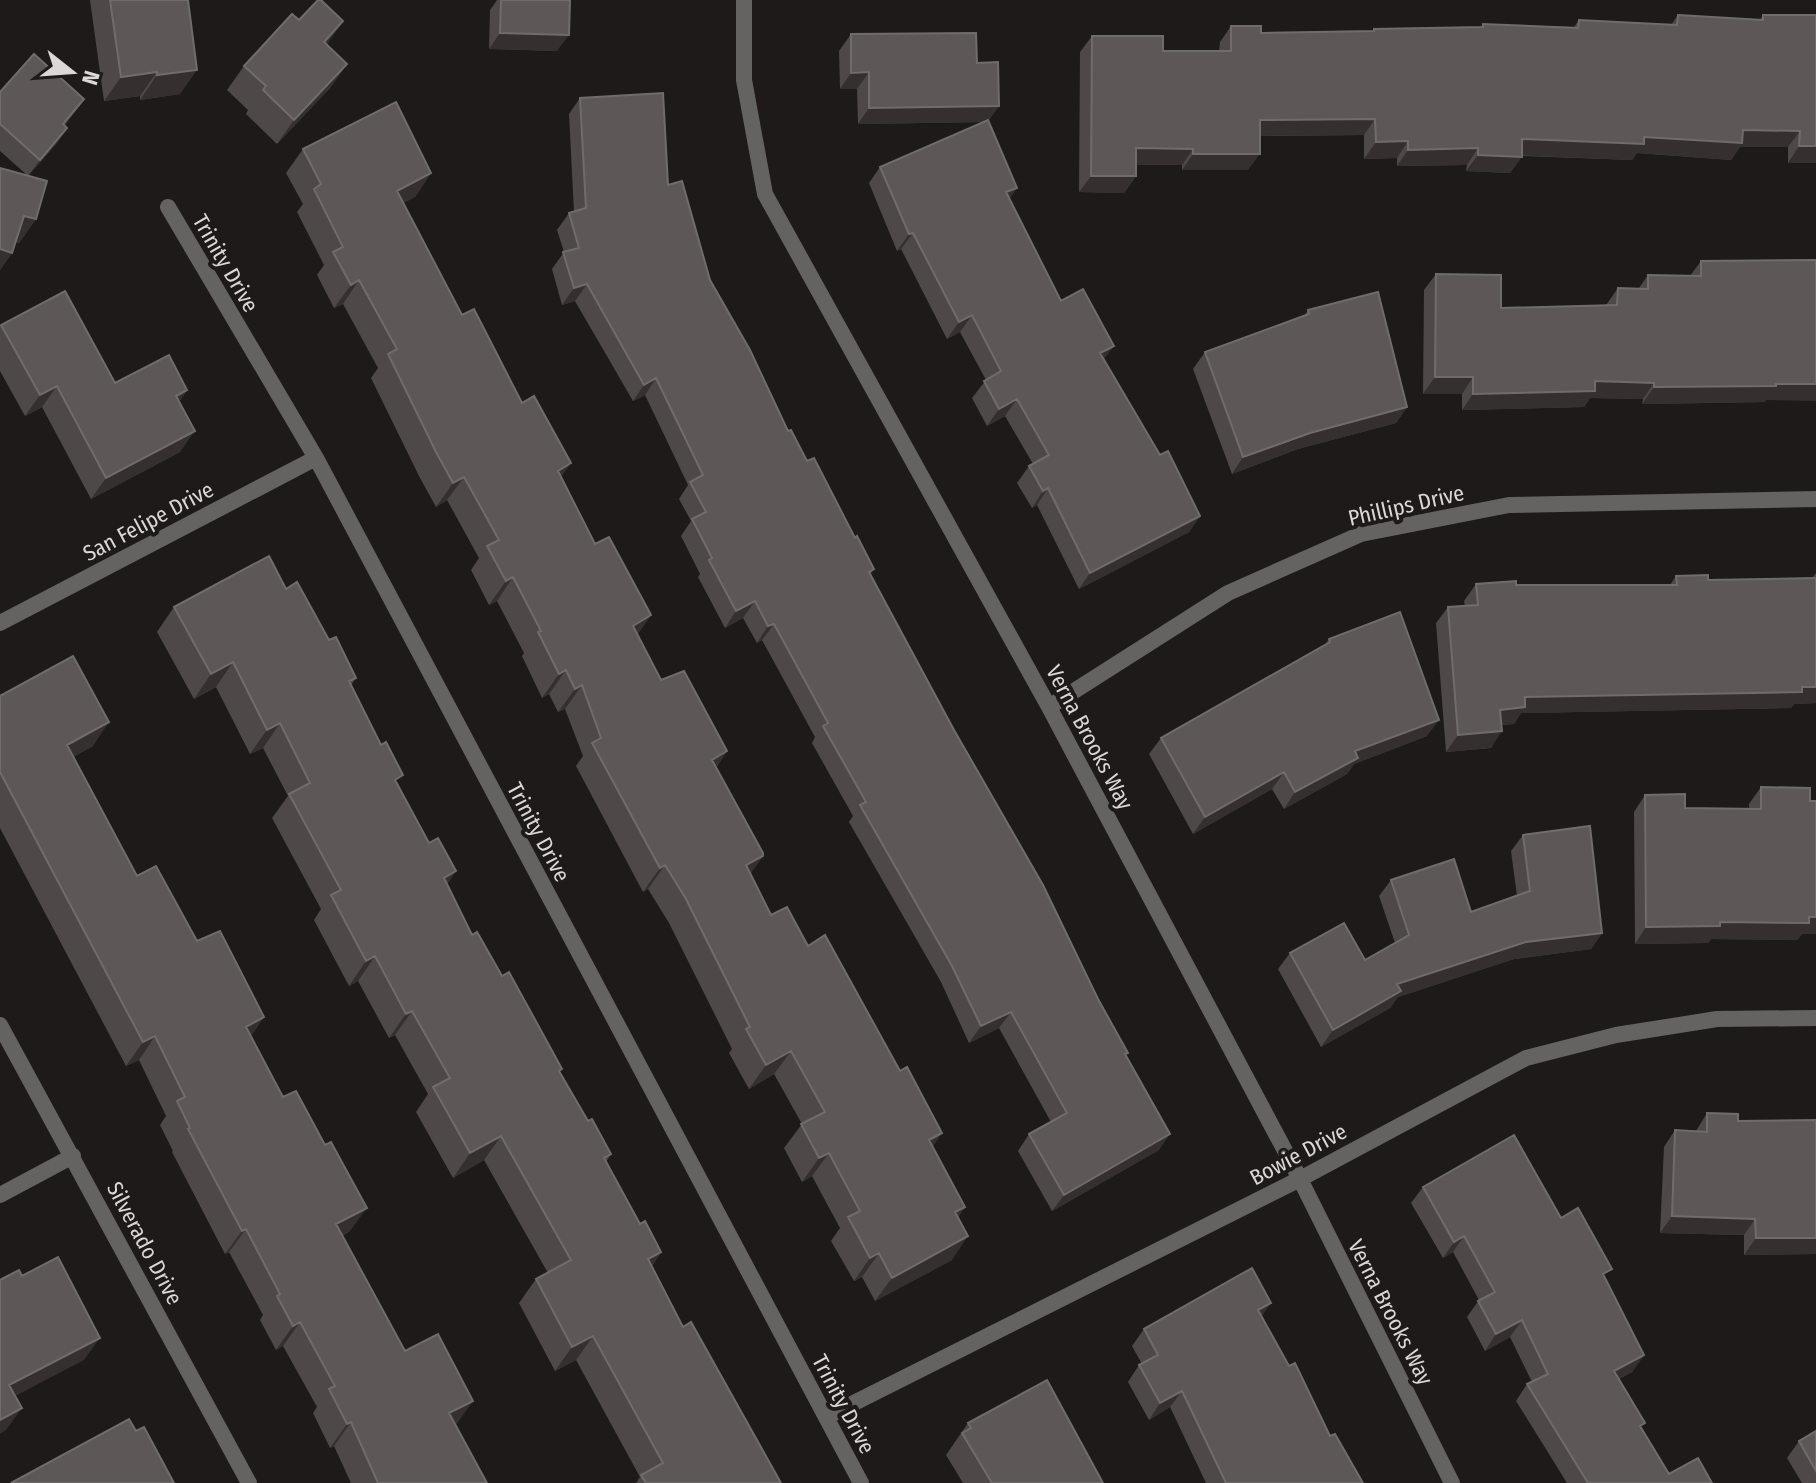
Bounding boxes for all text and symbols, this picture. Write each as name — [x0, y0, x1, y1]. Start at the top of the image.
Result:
north arrow — [32, 32, 112, 112]
text: N — [76, 67, 105, 88]
street label: Trinity Drive — [187, 209, 264, 317]
street label: San Felipe Drive — [78, 476, 218, 567]
street label: Phillips Drive — [1345, 479, 1467, 532]
street label: Verna Brooks Way — [1040, 660, 1139, 814]
street label: Trinity Drive — [501, 778, 576, 887]
street label: Bowie Drive — [1245, 1118, 1351, 1191]
street label: Silverado Drive — [101, 1177, 188, 1309]
street label: Verna Brooks Way — [1342, 1235, 1439, 1390]
street label: Trinity Drive — [806, 1350, 881, 1459]

